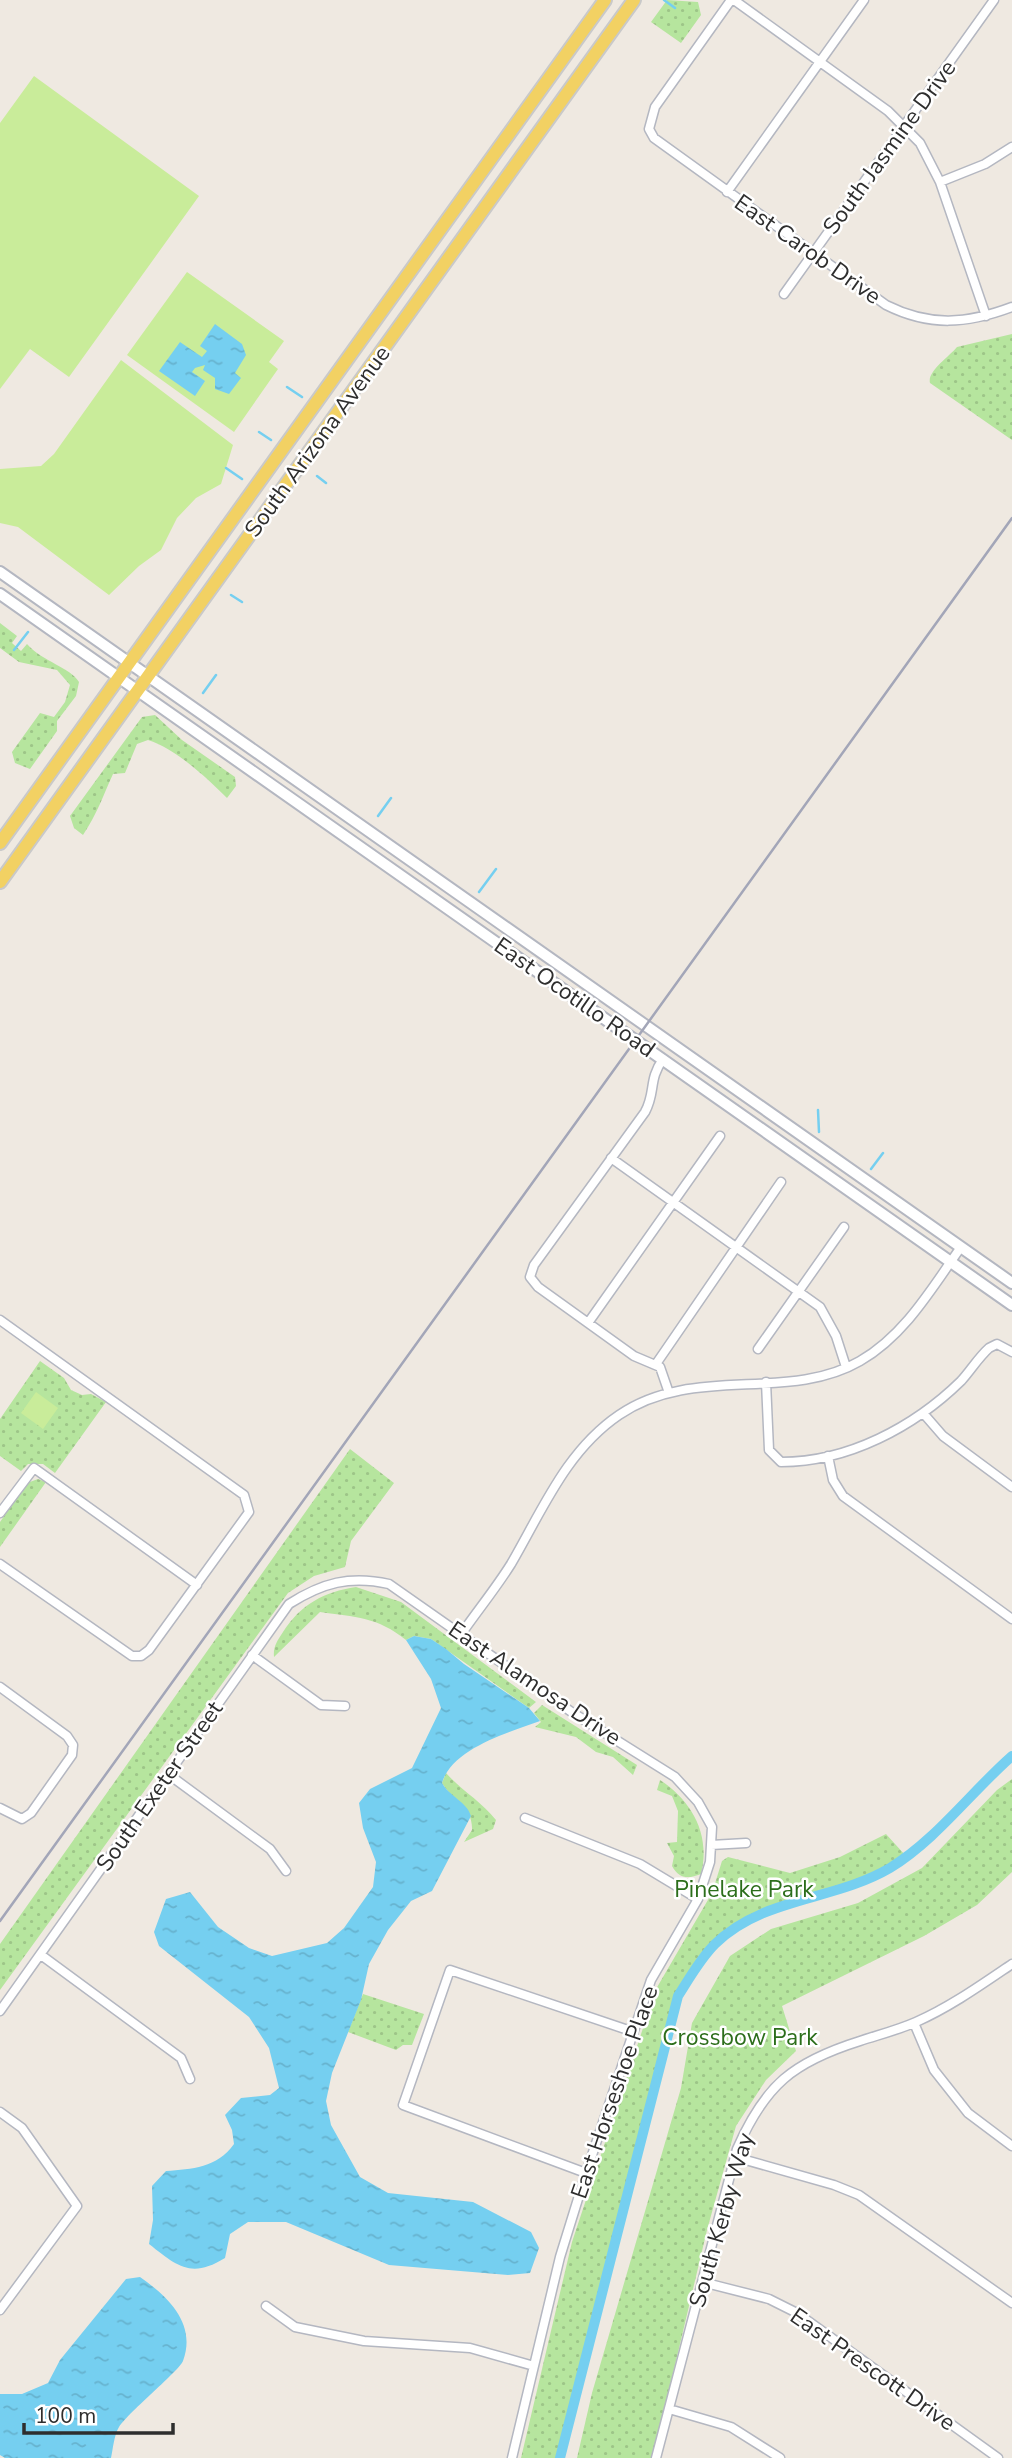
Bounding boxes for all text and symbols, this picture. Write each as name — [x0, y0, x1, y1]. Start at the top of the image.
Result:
street label: South Jasmine Drive — [816, 54, 963, 241]
street label: East Carob Drive — [728, 187, 887, 312]
street label: South Arizona Avenue — [237, 339, 397, 543]
street label: East Ocotillo Road — [488, 930, 661, 1065]
street label: East Alamosa Drive — [442, 1614, 627, 1753]
street label: South Exeter Street — [89, 1694, 230, 1878]
park label: Pinelake Park — [674, 1874, 814, 1905]
street label: East Horseshoe Place — [563, 1982, 665, 2203]
park label: Crossbow Park — [662, 2022, 818, 2053]
street label: South Kerby Way — [682, 2129, 761, 2311]
street label: East Prescott Drive — [784, 2301, 962, 2438]
scale bar — [24, 2392, 173, 2436]
text: 100 m — [35, 2402, 96, 2430]

